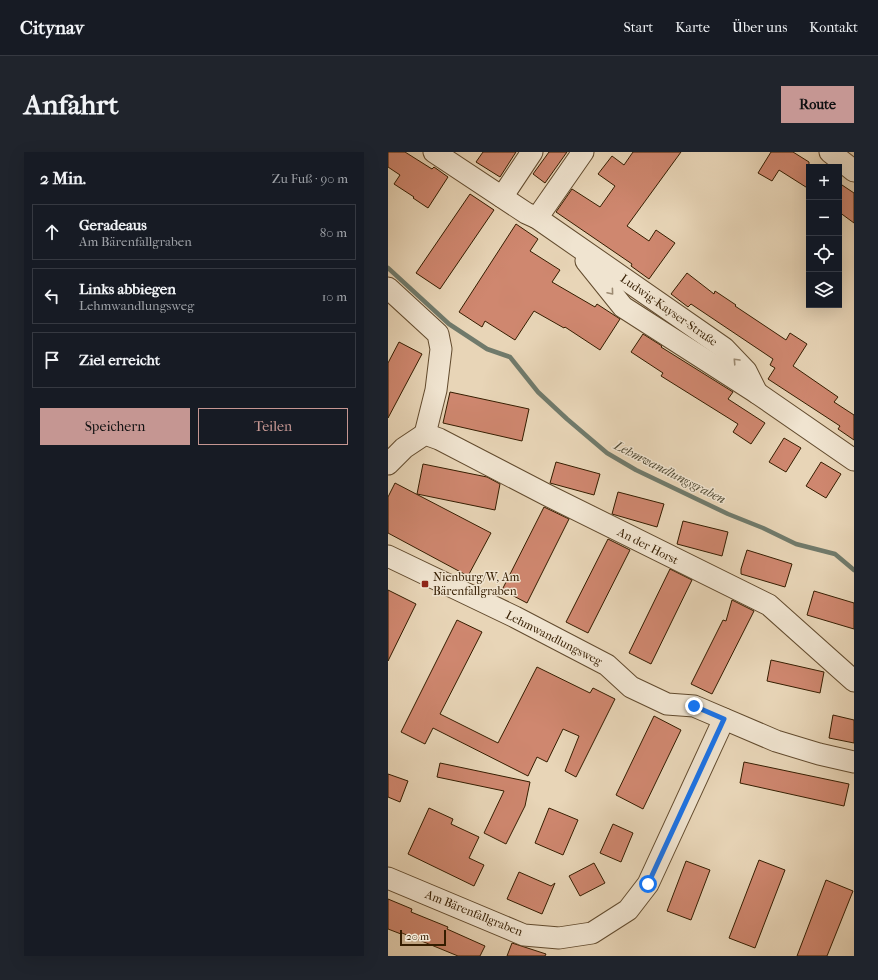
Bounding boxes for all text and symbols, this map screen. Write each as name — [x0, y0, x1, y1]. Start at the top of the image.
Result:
text: Citynav — [20, 17, 84, 39]
text: Start — [624, 19, 653, 36]
text: Karte — [675, 19, 710, 36]
text: Über uns — [732, 19, 787, 36]
text: Kontakt — [809, 19, 858, 36]
button: Route — [781, 86, 854, 123]
text: Anfahrt — [24, 88, 118, 121]
map controls — [806, 164, 842, 308]
button: + — [806, 164, 842, 200]
text: 2 Min. — [40, 168, 86, 188]
text: Zu Fuß · 90 m — [272, 171, 348, 186]
button: − — [806, 200, 842, 236]
text: Geradeaus — [79, 216, 147, 234]
icon: ahead — [41, 221, 63, 243]
text: 80 m — [320, 225, 347, 240]
text: Am Bärenfallgraben — [79, 234, 192, 249]
button: locate — [806, 236, 842, 272]
street label: Ludwig-Kayser-Straße — [618, 271, 720, 349]
button: layers — [806, 272, 842, 308]
text: Links abbiegen — [79, 280, 176, 298]
icon: left — [41, 285, 63, 307]
one-way arrow — [607, 288, 614, 295]
text: 10 m — [322, 289, 347, 304]
text: Lehmwandlungsweg — [79, 298, 194, 313]
icon: arrive — [41, 349, 63, 371]
text: Ziel erreicht — [79, 351, 160, 369]
one-way arrow — [733, 358, 740, 366]
button: Speichern — [40, 408, 190, 445]
button: Teilen — [198, 408, 348, 445]
water label: Lehmwandlungsgraben — [611, 437, 728, 507]
street label: An der Horst — [614, 524, 681, 568]
place label: Nienburg/W, Am Bärenfallgraben — [433, 570, 519, 598]
marker: Nienburg/W, Am Bärenfallgraben — [420, 579, 430, 589]
street label: Lehmwandlungsweg — [503, 608, 605, 669]
route end — [685, 697, 703, 715]
route start — [639, 875, 657, 893]
street label: Am Bärenfallgraben — [422, 887, 525, 939]
scale bar — [400, 928, 446, 947]
text: 20 m — [406, 930, 429, 943]

